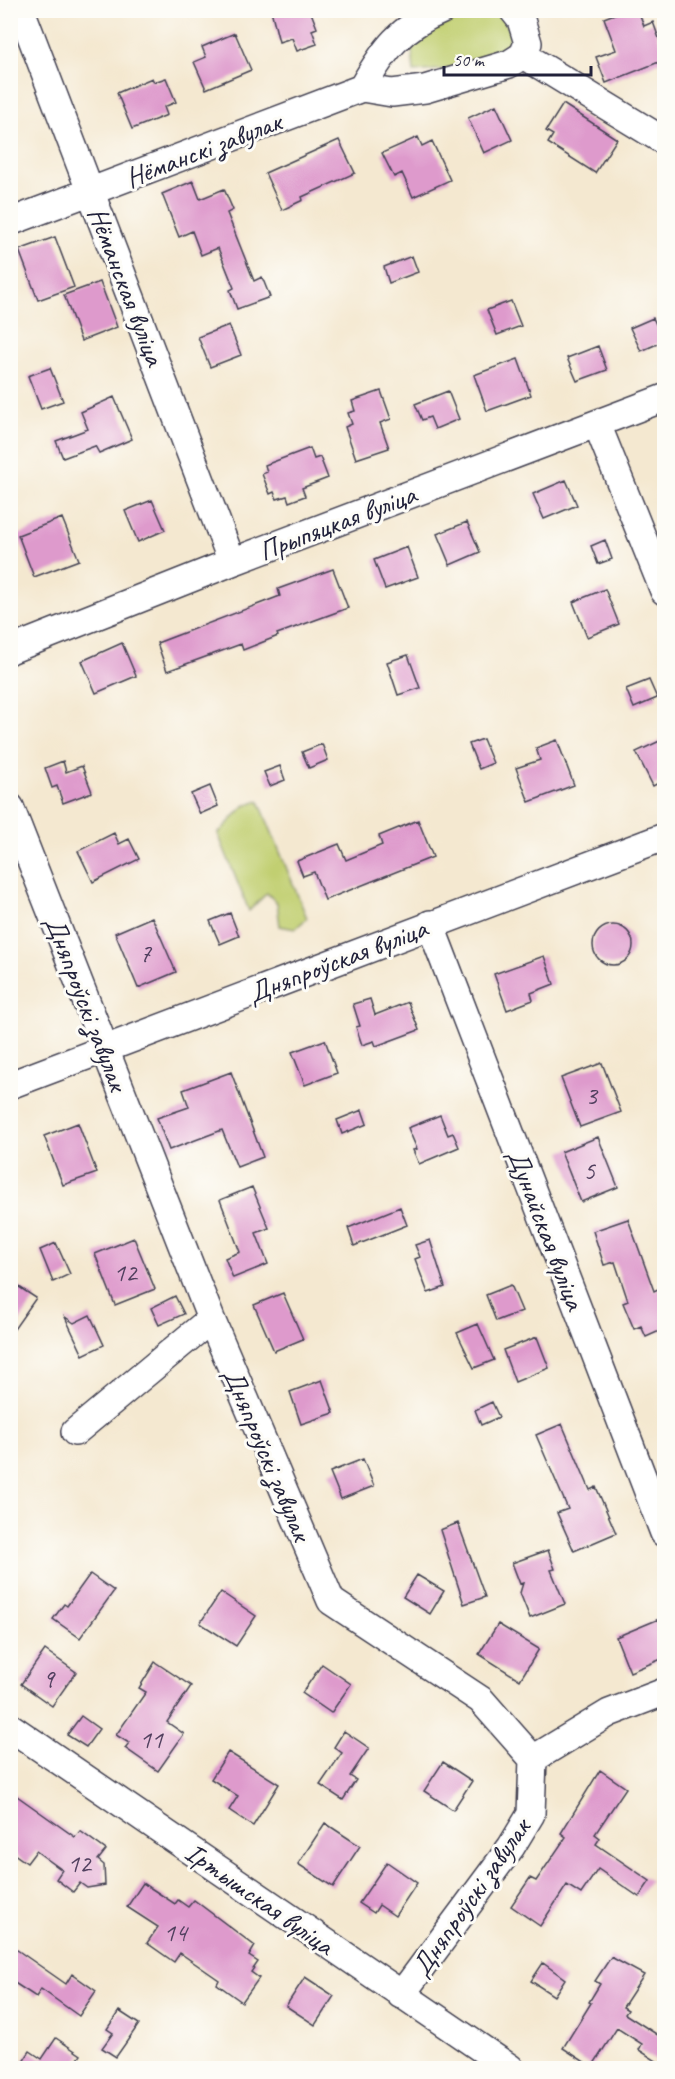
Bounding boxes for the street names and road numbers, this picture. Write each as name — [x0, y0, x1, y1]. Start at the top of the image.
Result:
street label: Нёманскі завулак — [120, 103, 289, 196]
street label: Нёманская вуліца — [80, 202, 173, 372]
street label: Прыпяцкая вуліца — [253, 476, 423, 569]
street label: Дняпроўская вуліца — [243, 910, 433, 1011]
street label: Дняпроўскі завулак — [36, 911, 137, 1098]
street label: Дунайская вуліца — [500, 1144, 594, 1316]
street label: Дняпроўскі завулак — [214, 1362, 321, 1549]
street label: Дняпроўскі завулак — [403, 1809, 540, 1984]
street label: Іртышская вуліца — [179, 1834, 342, 1964]

